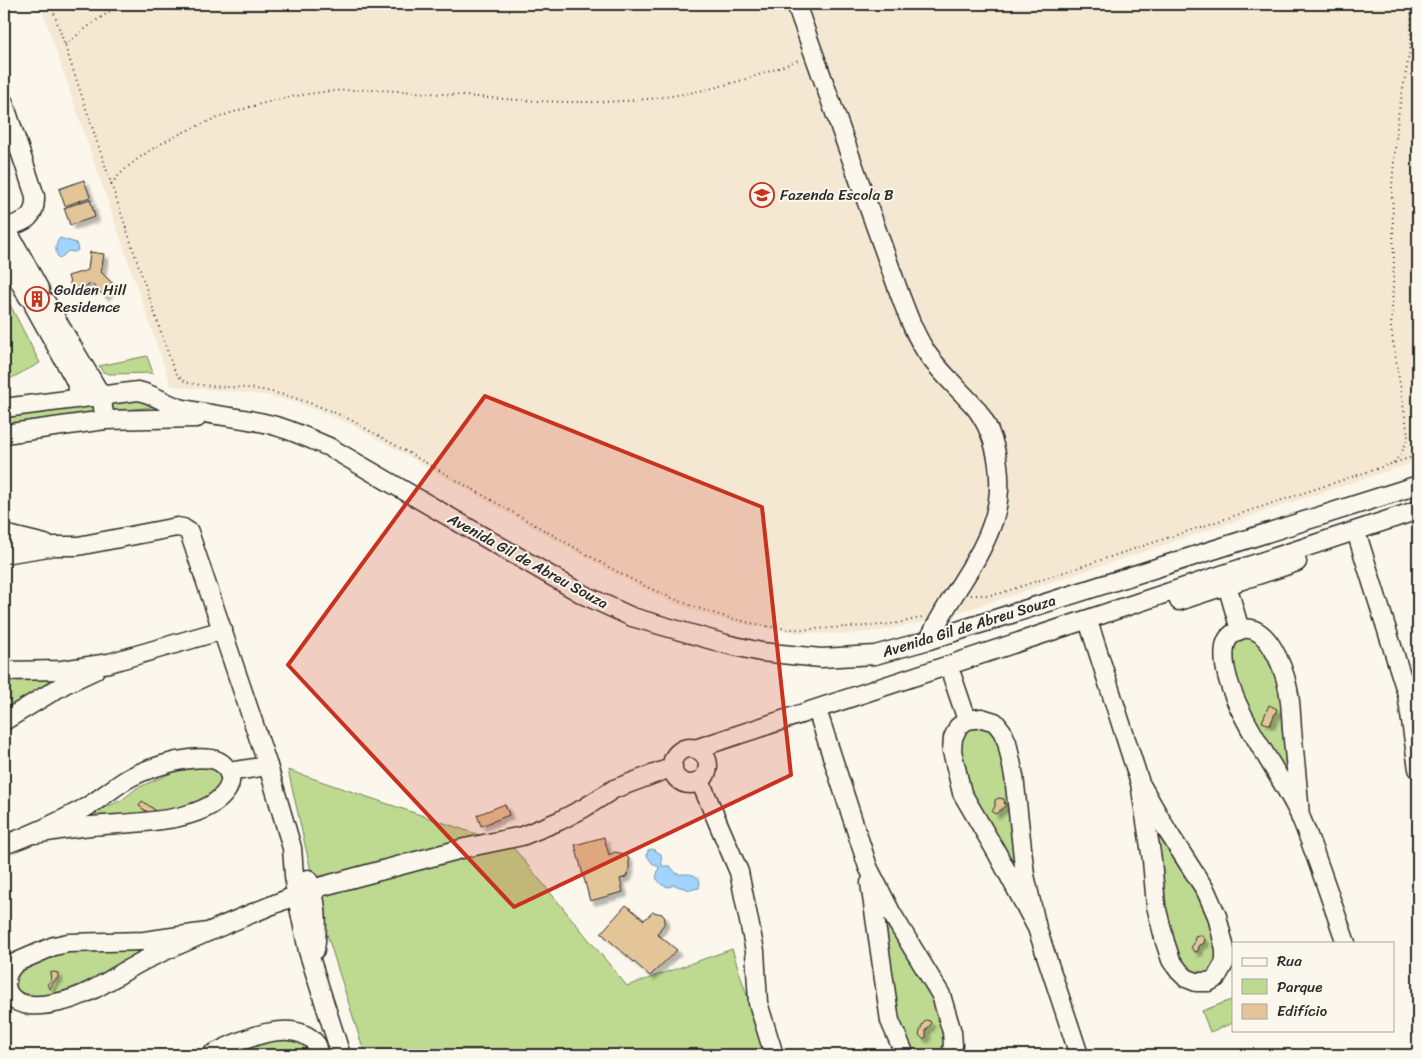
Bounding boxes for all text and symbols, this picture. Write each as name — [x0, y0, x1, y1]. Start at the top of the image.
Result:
school or university icon: Fazenda Escola B — [749, 182, 775, 208]
place label: Fazenda Escola B — [780, 182, 894, 208]
place label: Golden Hill Residence — [54, 277, 127, 320]
building icon: Golden Hill Residence — [24, 286, 50, 312]
street label: Avenida Gil de Abreu Souza — [442, 505, 613, 616]
street label: Avenida Gil de Abreu Souza — [878, 587, 1059, 665]
legend — [1232, 942, 1394, 1032]
text: Rua — [1277, 948, 1302, 974]
text: Parque — [1277, 974, 1322, 1000]
text: Edifício — [1277, 998, 1328, 1024]

